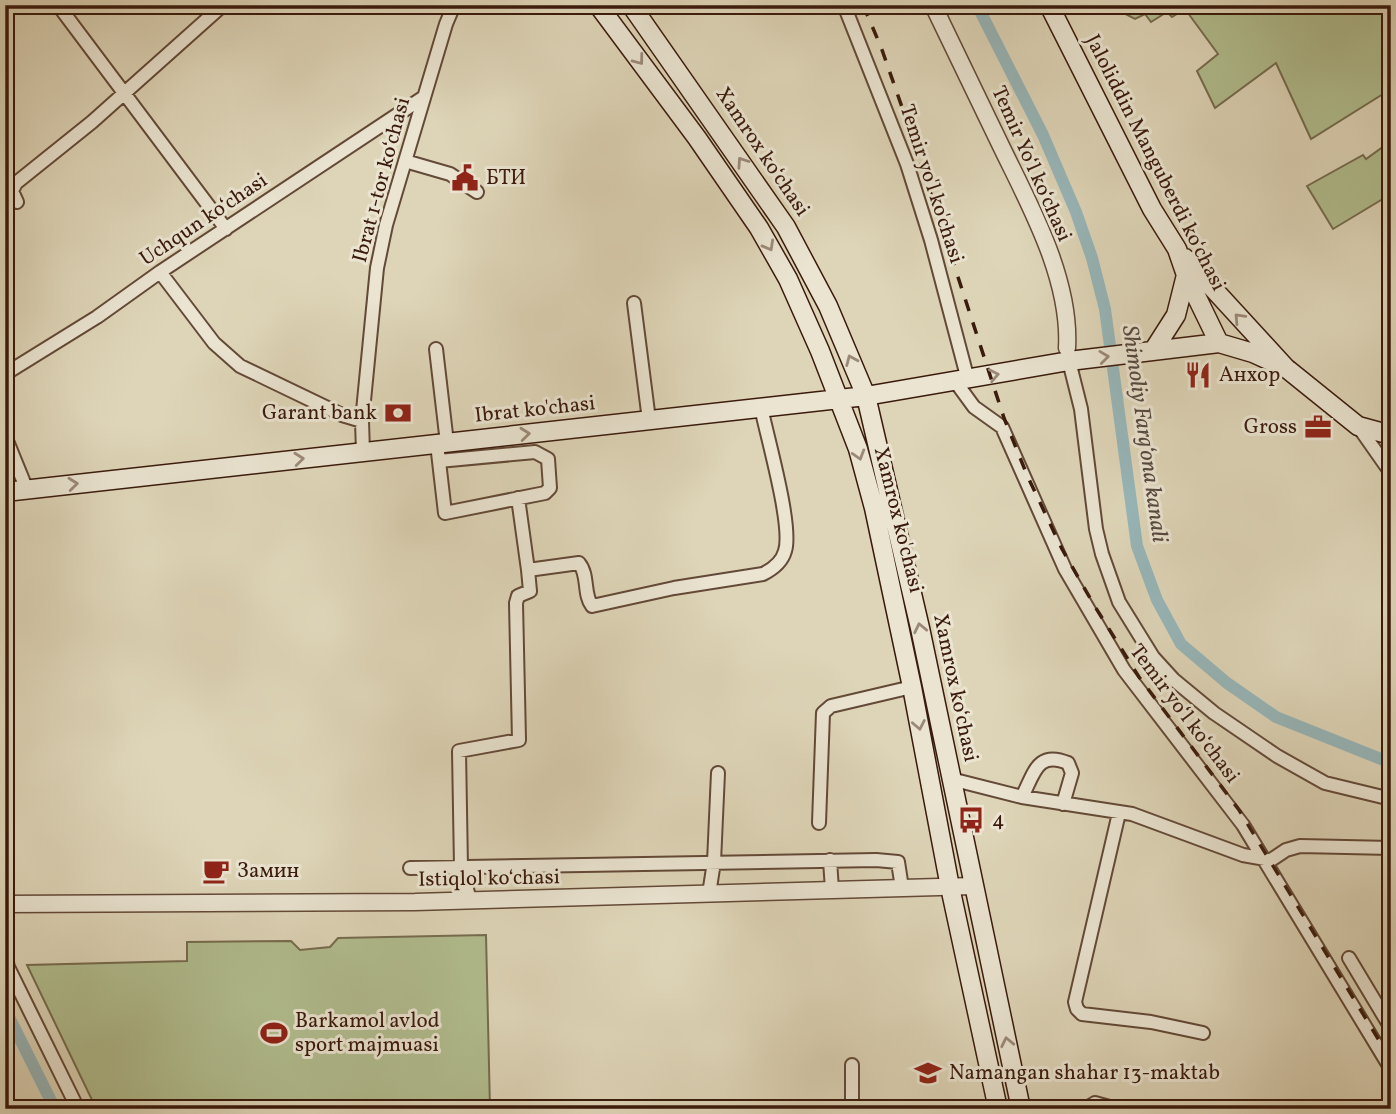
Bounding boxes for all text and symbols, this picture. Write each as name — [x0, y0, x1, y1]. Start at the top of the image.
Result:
street label: Jaloliddin Manguberdi koʻchasi — [1078, 30, 1232, 296]
one-way arrow — [631, 52, 643, 65]
street label: Temir Yoʻl koʻchasi — [984, 81, 1078, 247]
street label: Xamrox koʻchasi — [708, 82, 816, 222]
street label: Ibrat 1-tor koʻchasi — [346, 94, 418, 266]
street label: Temir yo'l ko'chasi — [892, 101, 970, 267]
one-way arrow — [738, 157, 750, 170]
public building icon: БТИ — [450, 163, 480, 193]
place label: БТИ — [486, 164, 526, 193]
street label: Uchqun koʻchasi — [134, 167, 274, 273]
one-way arrow — [761, 239, 774, 252]
one-way arrow — [1235, 313, 1247, 326]
water label: Shimoliy Fargʻona kanali — [1113, 323, 1175, 545]
one-way arrow — [1098, 349, 1110, 364]
one-way arrow — [845, 355, 859, 368]
restaurant icon: Анхор — [1183, 360, 1213, 390]
place label: Анхор — [1219, 361, 1280, 390]
one-way arrow — [988, 368, 1000, 383]
street label: Ibrat ko'chasi — [473, 389, 597, 431]
bank icon: Garant bank — [383, 398, 413, 428]
place label: Garant bank — [262, 399, 378, 428]
office icon: Gross — [1303, 412, 1333, 442]
place label: Gross — [1244, 413, 1297, 442]
one-way arrow — [519, 426, 531, 441]
street label: Xamrox ko'chasi — [866, 444, 930, 596]
one-way arrow — [851, 449, 866, 461]
one-way arrow — [294, 452, 305, 467]
one-way arrow — [67, 477, 79, 492]
street label: Xamrox koʻchasi — [925, 611, 985, 765]
one-way arrow — [913, 622, 928, 634]
street label: Temir yoʻl koʻchasi — [1122, 638, 1246, 790]
one-way arrow — [911, 719, 926, 731]
bus stop icon: 4 — [956, 805, 986, 835]
place label: 4 — [992, 806, 1005, 835]
cafe icon: Замин — [201, 856, 231, 886]
place label: Замин — [237, 857, 300, 886]
street label: Istiqlol koʻchasi — [418, 863, 560, 895]
place label: Barkamol avlod sport majmuasi — [295, 1007, 439, 1060]
sports icon: Barkamol avlod sport majmuasi — [259, 1018, 289, 1048]
one-way arrow — [1001, 1036, 1016, 1048]
school or university icon: Namangan shahar 13-maktab — [913, 1058, 943, 1088]
place label: Namangan shahar 13-maktab — [949, 1059, 1220, 1088]

